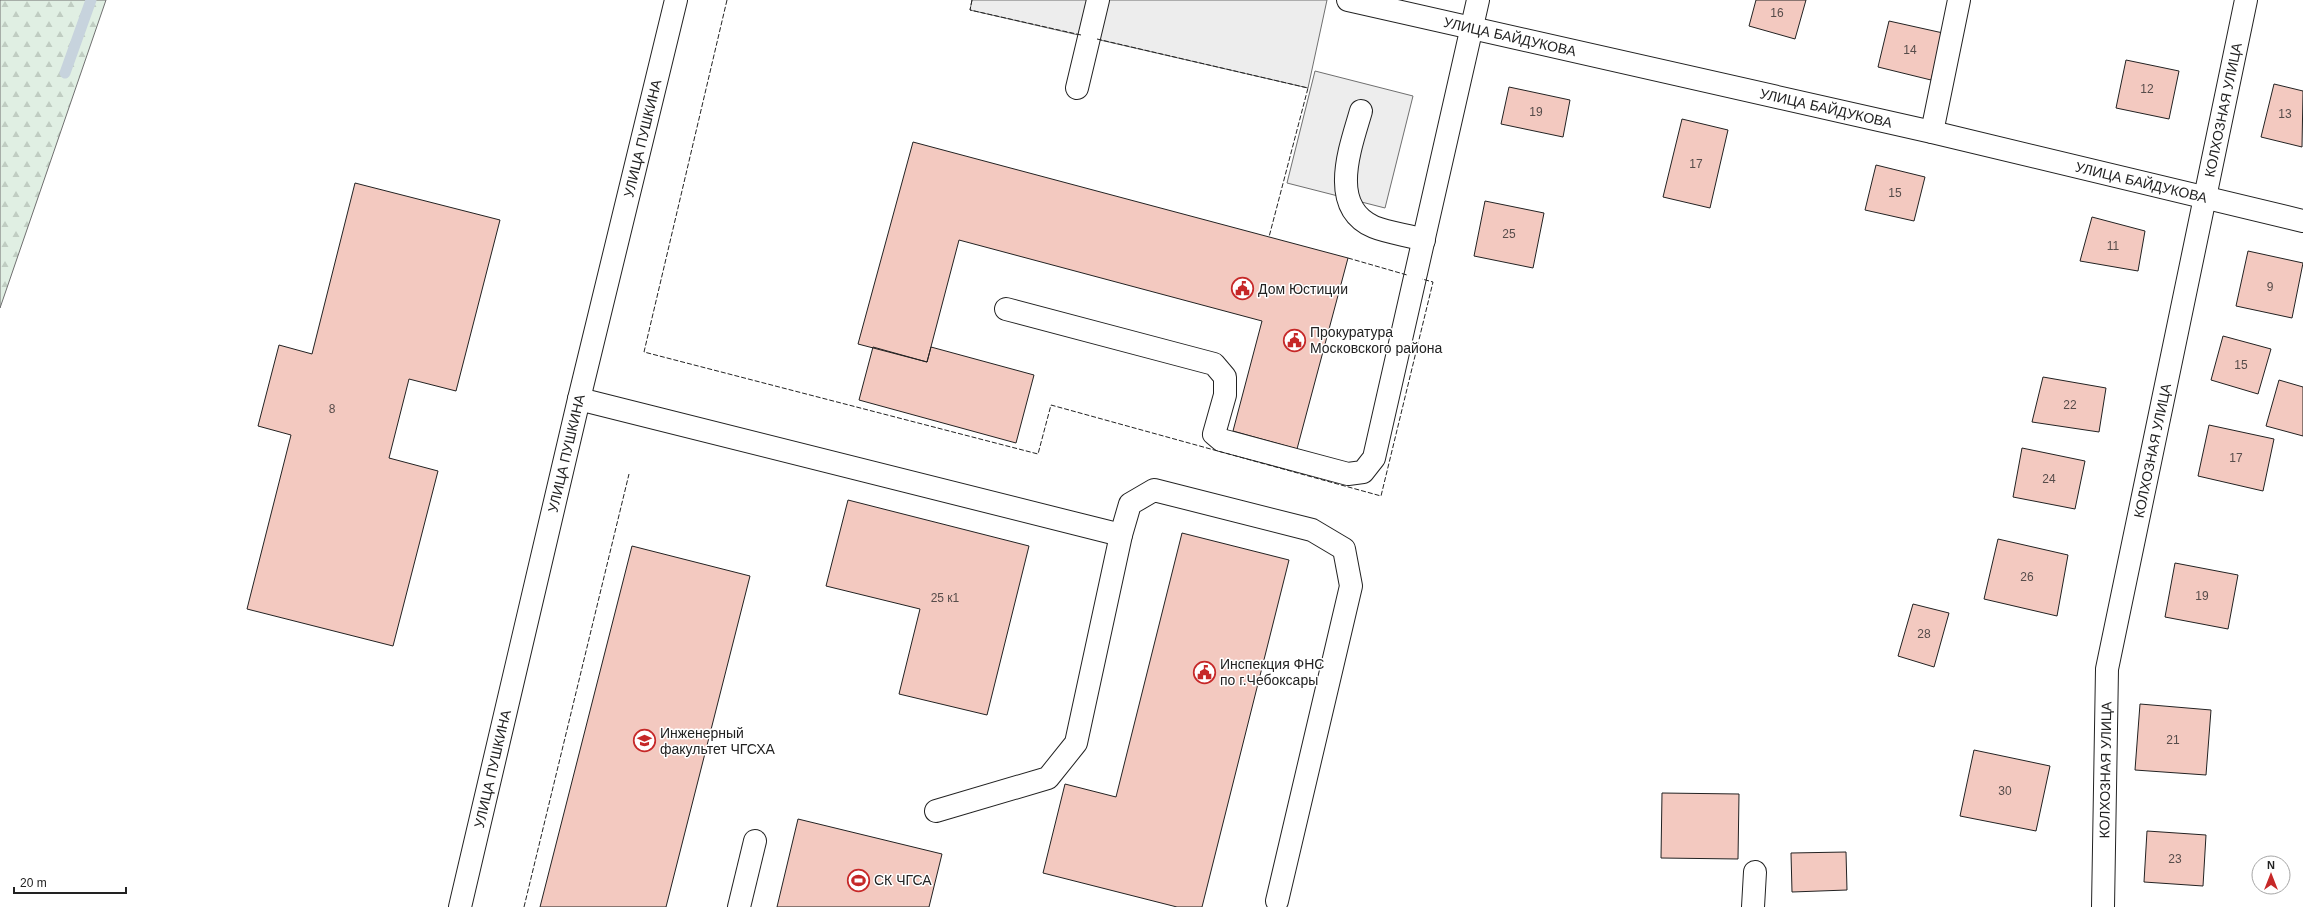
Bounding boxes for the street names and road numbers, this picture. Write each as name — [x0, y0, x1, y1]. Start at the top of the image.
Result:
street label: УЛИЦА БАЙДУКОВА — [1442, 14, 1578, 59]
street label: КОЛХОЗНАЯ УЛИЦА — [2201, 41, 2245, 179]
street label: УЛИЦА ПУШКИНА — [620, 77, 665, 199]
street label: УЛИЦА БАЙДУКОВА — [1758, 85, 1894, 131]
street label: УЛИЦА БАЙДУКОВА — [2074, 159, 2210, 206]
street label: КОЛХОЗНАЯ УЛИЦА — [2131, 381, 2174, 519]
street label: УЛИЦА ПУШКИНА — [545, 392, 588, 514]
street label: КОЛХОЗНАЯ УЛИЦА — [2096, 701, 2114, 839]
street label: УЛИЦА ПУШКИНА — [471, 707, 514, 829]

